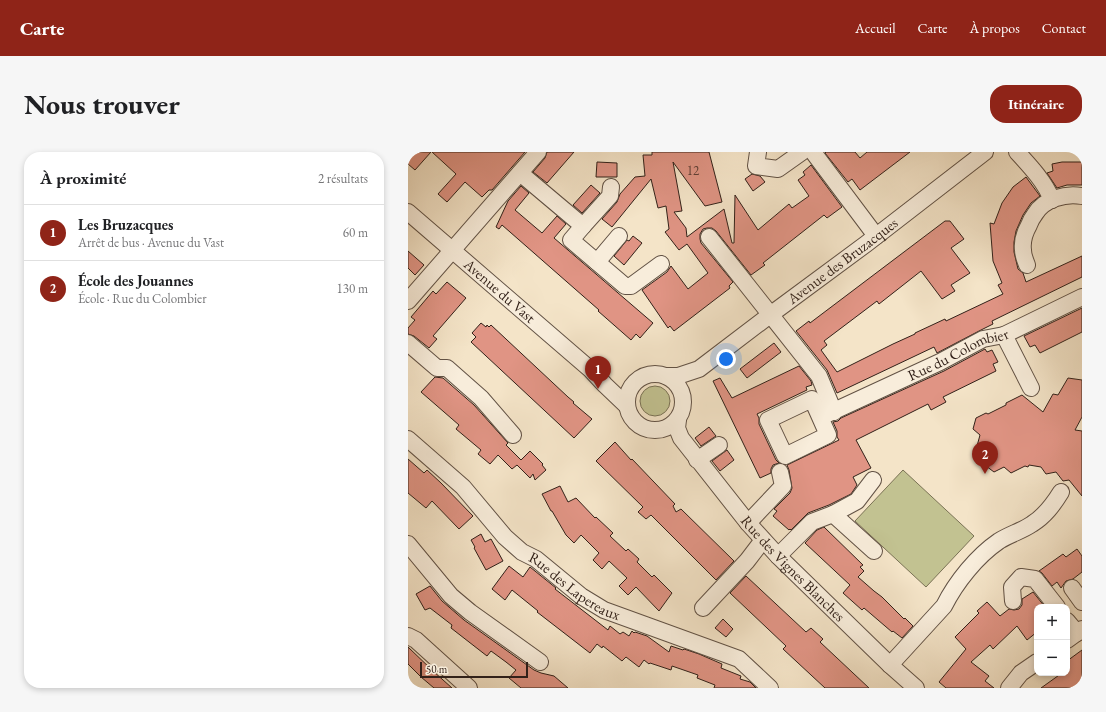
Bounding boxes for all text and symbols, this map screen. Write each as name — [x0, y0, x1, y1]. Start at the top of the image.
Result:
text: Carte — [20, 16, 64, 41]
text: Accueil — [855, 19, 896, 37]
text: Carte — [918, 19, 948, 37]
text: À propos — [970, 19, 1020, 37]
text: Contact — [1042, 19, 1086, 37]
button: Itinéraire — [990, 85, 1082, 123]
text: Nous trouver — [24, 86, 180, 122]
house number: 12 — [687, 162, 700, 179]
text: À proximité — [40, 167, 126, 189]
text: 2 résultats — [318, 170, 368, 187]
street label: Avenue des Bruzacques — [783, 213, 902, 308]
text: Les Bruzacques — [78, 215, 173, 234]
text: 1 — [50, 224, 56, 241]
text: 60 m — [343, 224, 368, 241]
text: Arrêt de bus · Avenue du Vast — [78, 234, 224, 251]
street label: Avenue du Vast — [459, 254, 540, 327]
text: École des Jouannes — [78, 271, 193, 290]
text: 2 — [50, 280, 56, 297]
text: 130 m — [337, 280, 368, 297]
text: École · Rue du Colombier — [78, 290, 207, 307]
street label: Rue du Colombier — [904, 324, 1012, 385]
your location — [716, 349, 736, 369]
pin: 1 — [585, 356, 611, 389]
pin: 2 — [972, 441, 998, 474]
street label: Rue des Vignes Blanches — [737, 512, 850, 625]
street label: Rue des Lapereaux — [526, 547, 623, 624]
map controls — [1034, 604, 1070, 676]
button: + — [1034, 604, 1070, 640]
button: − — [1034, 640, 1070, 676]
scale bar — [420, 660, 528, 679]
text: 50 m — [426, 662, 447, 676]

